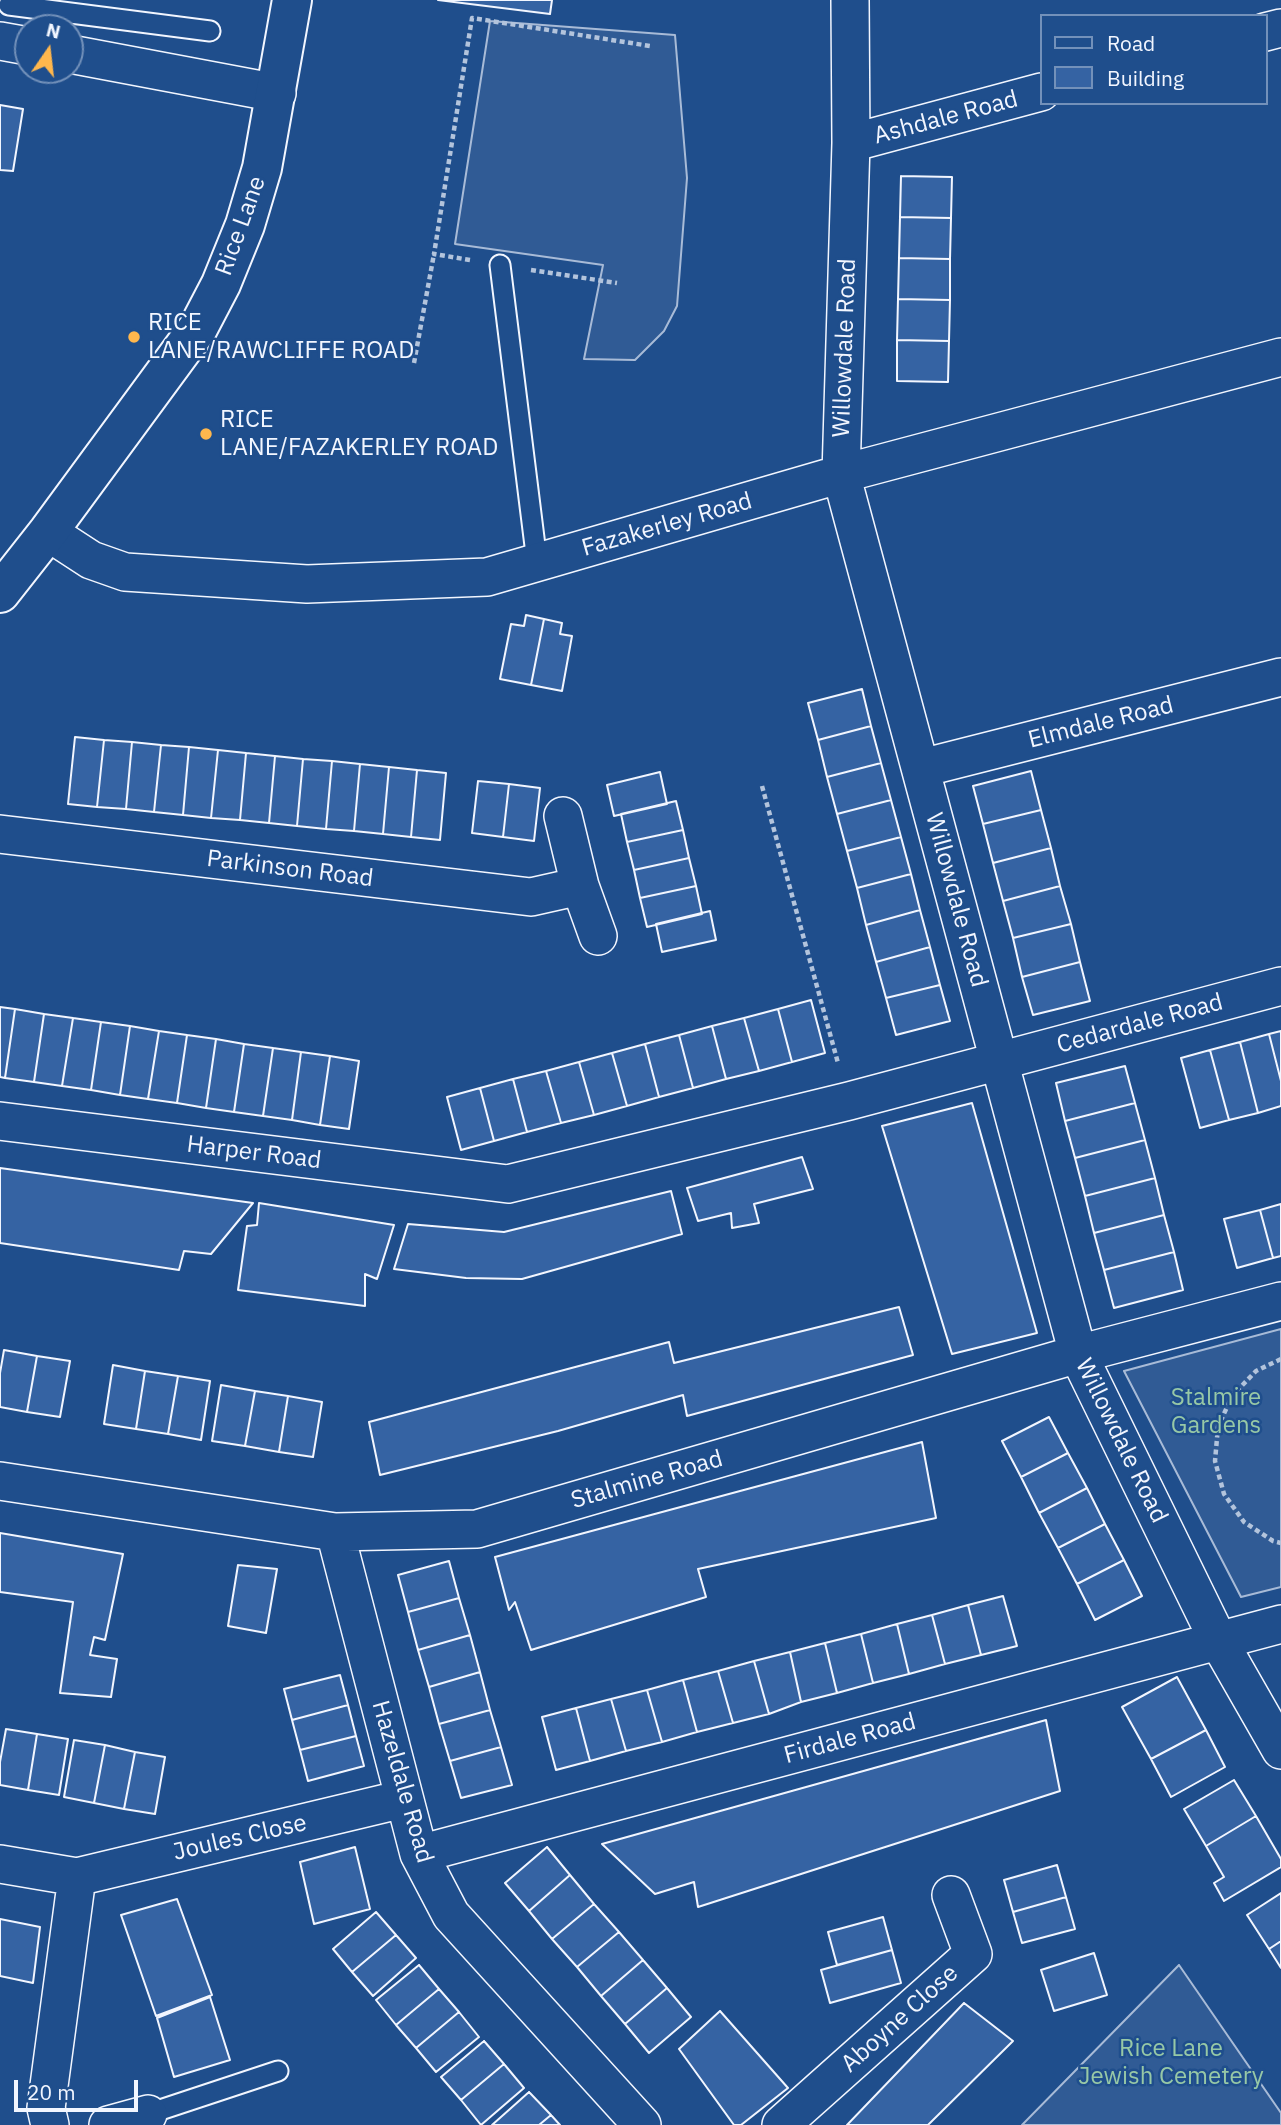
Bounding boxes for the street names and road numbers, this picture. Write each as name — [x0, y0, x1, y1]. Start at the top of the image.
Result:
street label: Ashdale Road — [871, 85, 1021, 151]
street label: Rice Lane — [210, 172, 272, 280]
street label: Willowdale Road — [827, 258, 863, 438]
street label: Fazakerley Road — [579, 487, 755, 563]
street label: Elmdale Road — [1025, 691, 1177, 755]
street label: Willowdale Road — [919, 810, 993, 990]
street label: Parkinson Road — [205, 844, 375, 894]
street label: Cedardale Road — [1054, 988, 1226, 1060]
street label: Harper Road — [185, 1130, 323, 1176]
street label: Willowdale Road — [1069, 1354, 1173, 1528]
street label: Stalmine Road — [568, 1445, 726, 1515]
street label: Hazeldale Road — [365, 1697, 439, 1867]
street label: Firdale Road — [781, 1708, 919, 1770]
street label: Joules Close — [170, 1809, 310, 1867]
street label: Aboyne Close — [836, 1959, 964, 2079]

